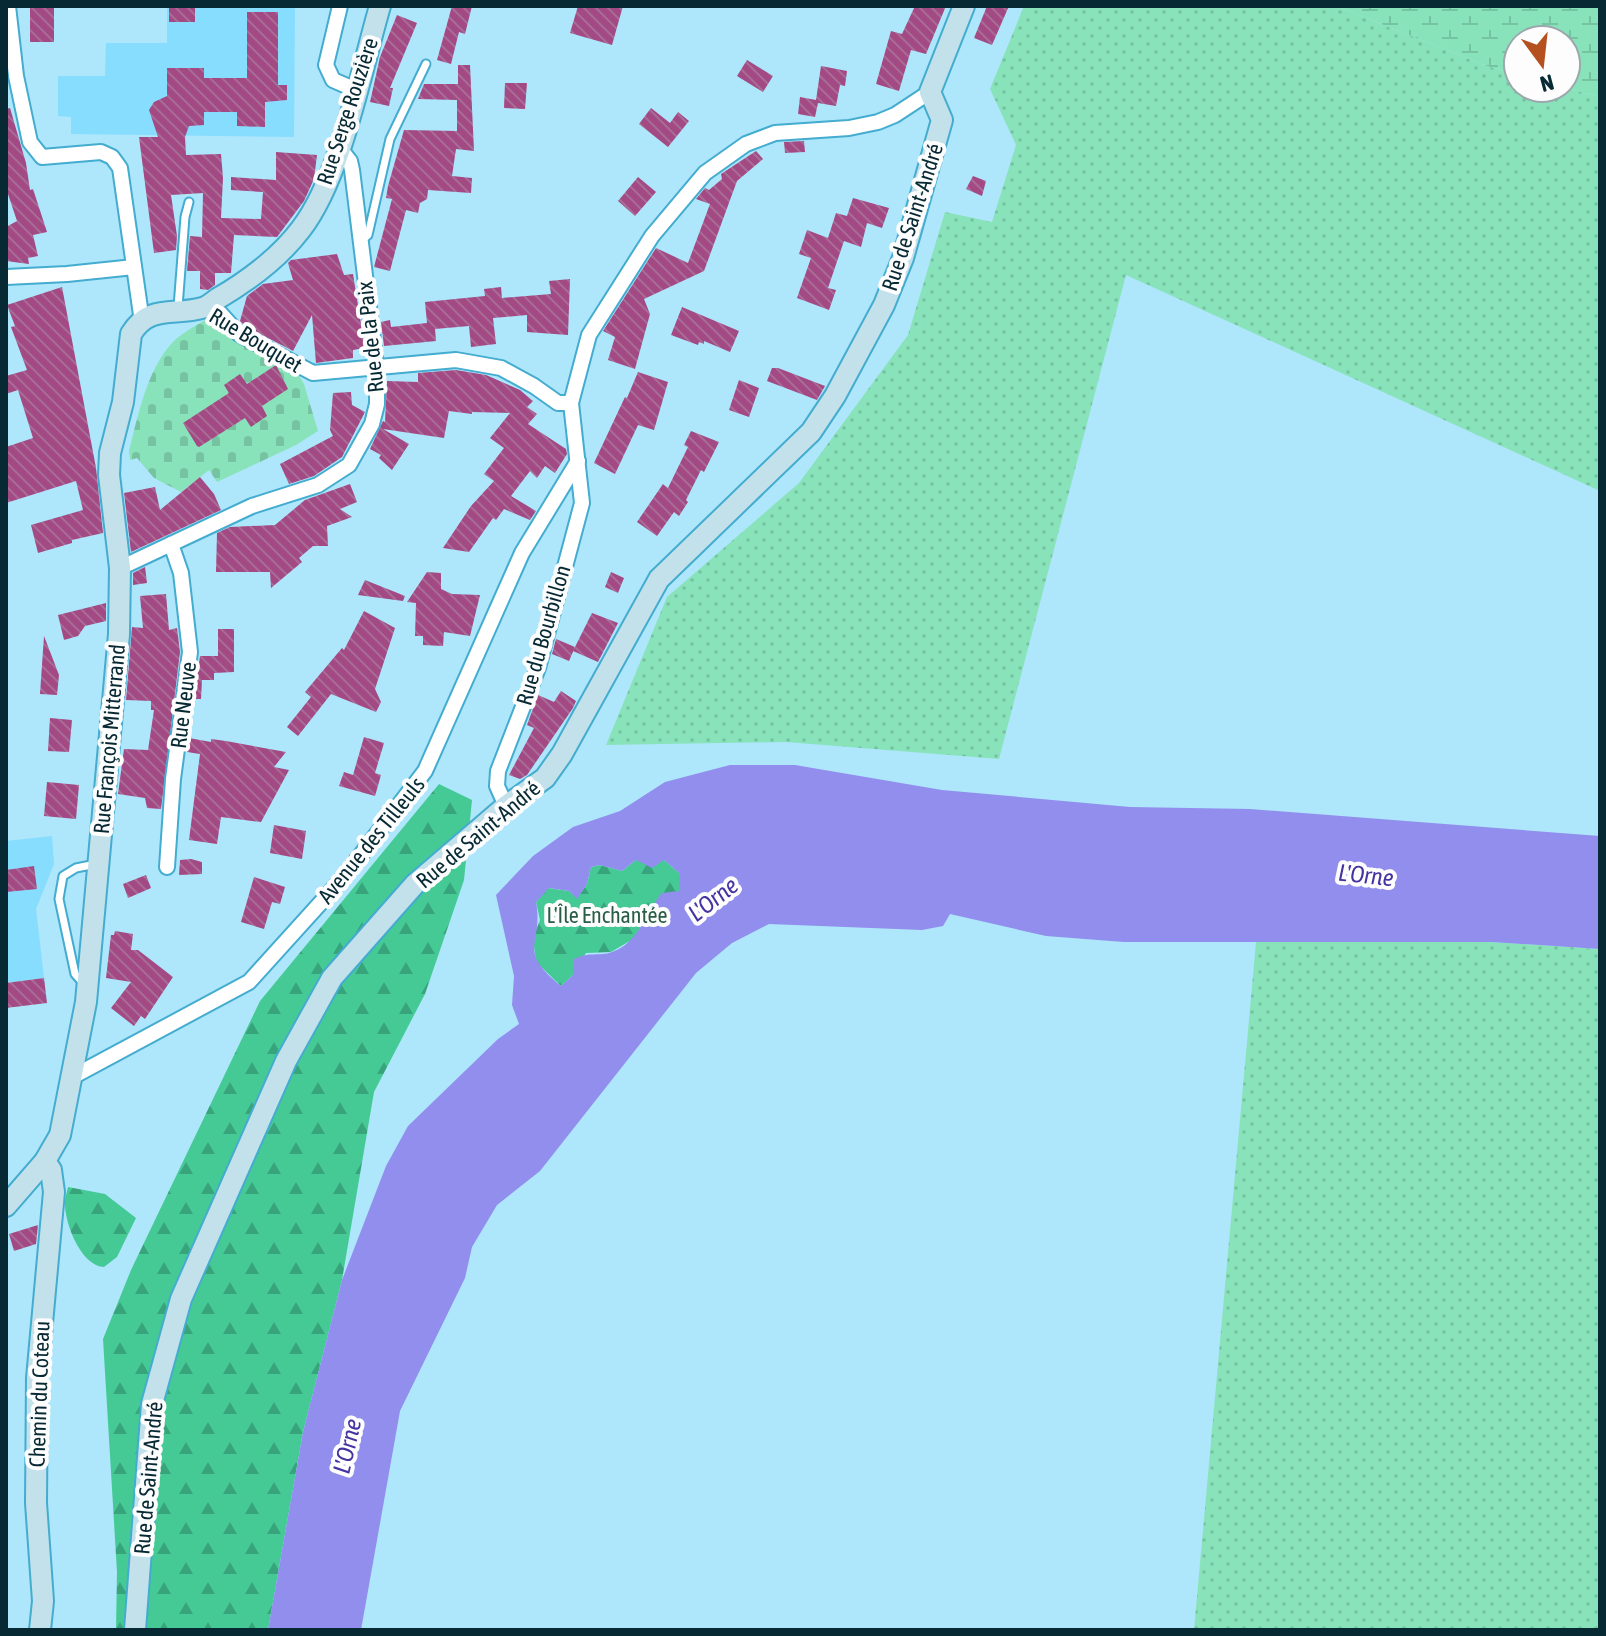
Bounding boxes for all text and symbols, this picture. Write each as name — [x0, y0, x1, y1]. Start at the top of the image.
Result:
north arrow — [1502, 24, 1582, 104]
street label: Rue Serge Rouzière — [311, 34, 383, 188]
text: N — [1538, 69, 1557, 98]
street label: Rue de Saint-André — [876, 140, 948, 294]
street label: Rue de la Paix — [351, 280, 389, 394]
street label: Rue Bouquet — [205, 302, 307, 378]
street label: Rue du Bourbillon — [511, 562, 575, 708]
street label: Rue François Mitterrand — [88, 643, 130, 835]
street label: Rue Neuve — [165, 660, 201, 750]
street label: Avenue des Tilleuls — [312, 771, 430, 908]
street label: Rue de Saint-André — [411, 775, 545, 893]
water label: L'Orne — [1337, 859, 1395, 891]
water label: L'Orne — [683, 871, 743, 927]
park label: L'Île Enchantée — [547, 902, 667, 928]
street label: Chemin du Coteau — [23, 1320, 55, 1468]
street label: Rue de Saint-André — [128, 1400, 168, 1556]
water label: L'Orne — [328, 1416, 366, 1476]

